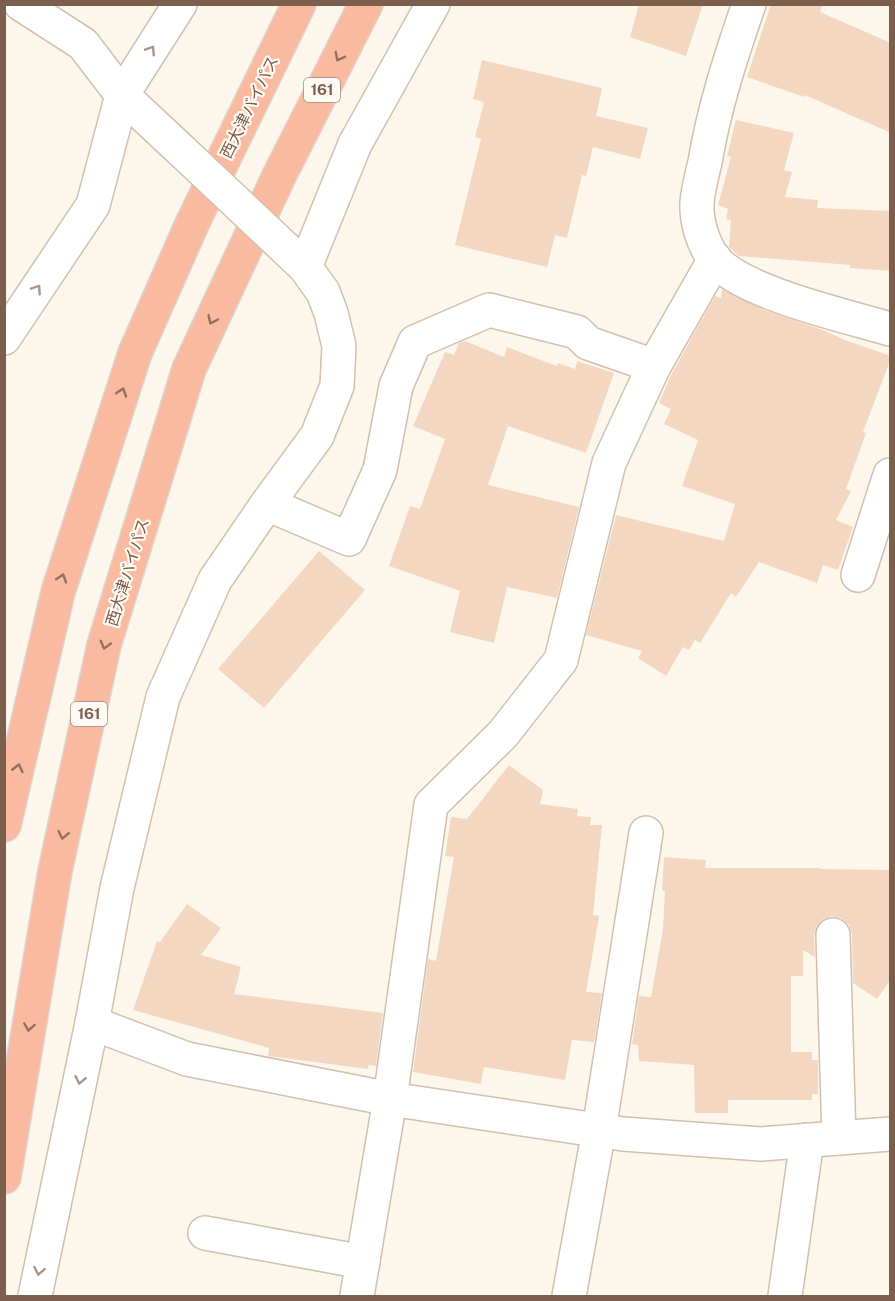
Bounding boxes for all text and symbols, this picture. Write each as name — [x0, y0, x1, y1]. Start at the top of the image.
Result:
one-way arrow — [144, 45, 155, 56]
one-way arrow — [335, 50, 347, 61]
street label: 西大津バイパス — [216, 53, 282, 162]
road number: 161 — [304, 78, 340, 102]
one-way arrow — [30, 285, 41, 296]
one-way arrow — [207, 314, 219, 325]
one-way arrow — [115, 387, 127, 398]
street label: 西大津バイパス — [102, 516, 153, 628]
one-way arrow — [55, 573, 67, 584]
one-way arrow — [100, 639, 112, 649]
road number: 161 — [71, 702, 107, 726]
one-way arrow — [10, 763, 23, 773]
one-way arrow — [57, 830, 70, 840]
one-way arrow — [24, 1022, 36, 1032]
one-way arrow — [74, 1075, 87, 1085]
one-way arrow — [33, 1266, 46, 1276]

